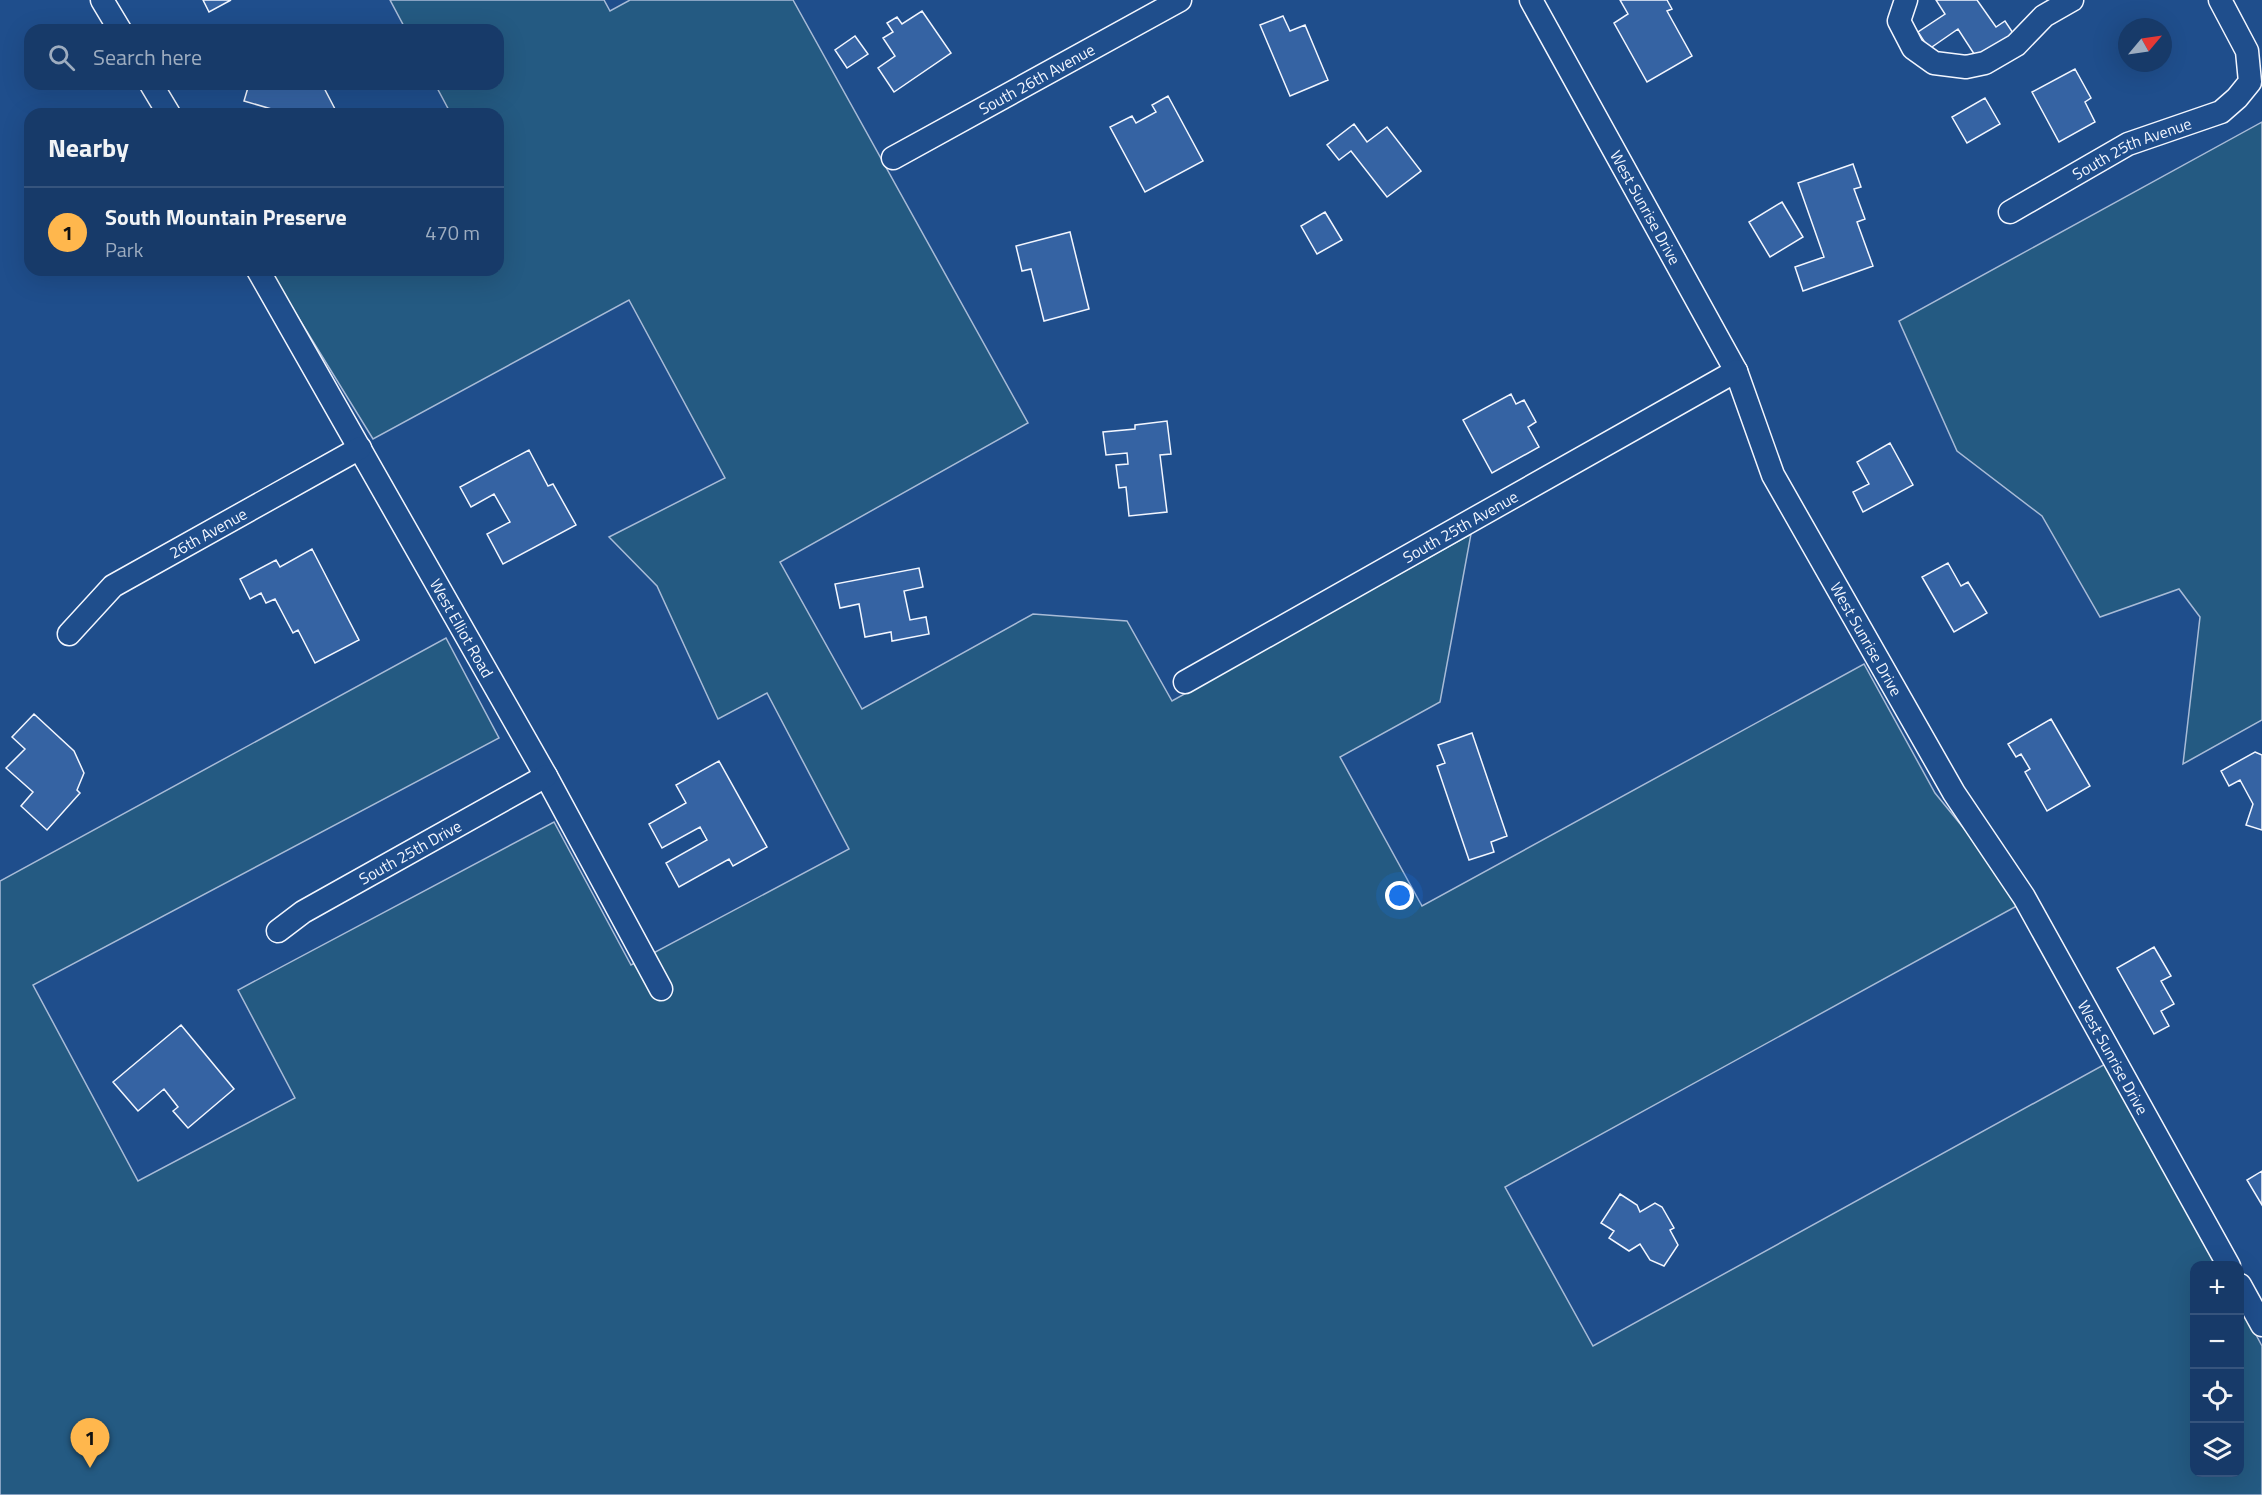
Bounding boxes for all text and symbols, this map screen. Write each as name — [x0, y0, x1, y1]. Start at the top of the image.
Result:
north arrow — [2118, 18, 2172, 72]
search box — [24, 24, 504, 90]
street label: South 26th Avenue — [974, 37, 1099, 121]
text: Search here — [93, 40, 202, 74]
icon: search — [45, 41, 78, 74]
street label: South 25th Avenue — [2068, 111, 2195, 186]
text: Nearby — [48, 128, 129, 167]
street label: West Sunrise Drive — [1604, 146, 1687, 269]
text: South Mountain Preserve — [105, 200, 347, 234]
text: 1 — [62, 217, 73, 248]
text: 470 m — [425, 217, 480, 248]
text: Park — [105, 234, 143, 265]
street label: South 25th Avenue — [1398, 484, 1522, 569]
street label: 26th Avenue — [165, 501, 251, 564]
street label: West Elliot Road — [424, 574, 500, 682]
street label: West Sunrise Drive — [1824, 578, 1908, 700]
street label: South 25th Drive — [354, 814, 466, 890]
your location — [1385, 881, 1414, 910]
street label: West Sunrise Drive — [2072, 996, 2155, 1119]
map controls — [2190, 1261, 2244, 1477]
button: + — [2190, 1261, 2244, 1315]
button: − — [2190, 1315, 2244, 1369]
button: locate — [2190, 1369, 2244, 1423]
pin: 1 — [70, 1418, 110, 1468]
button: layers — [2190, 1423, 2244, 1477]

